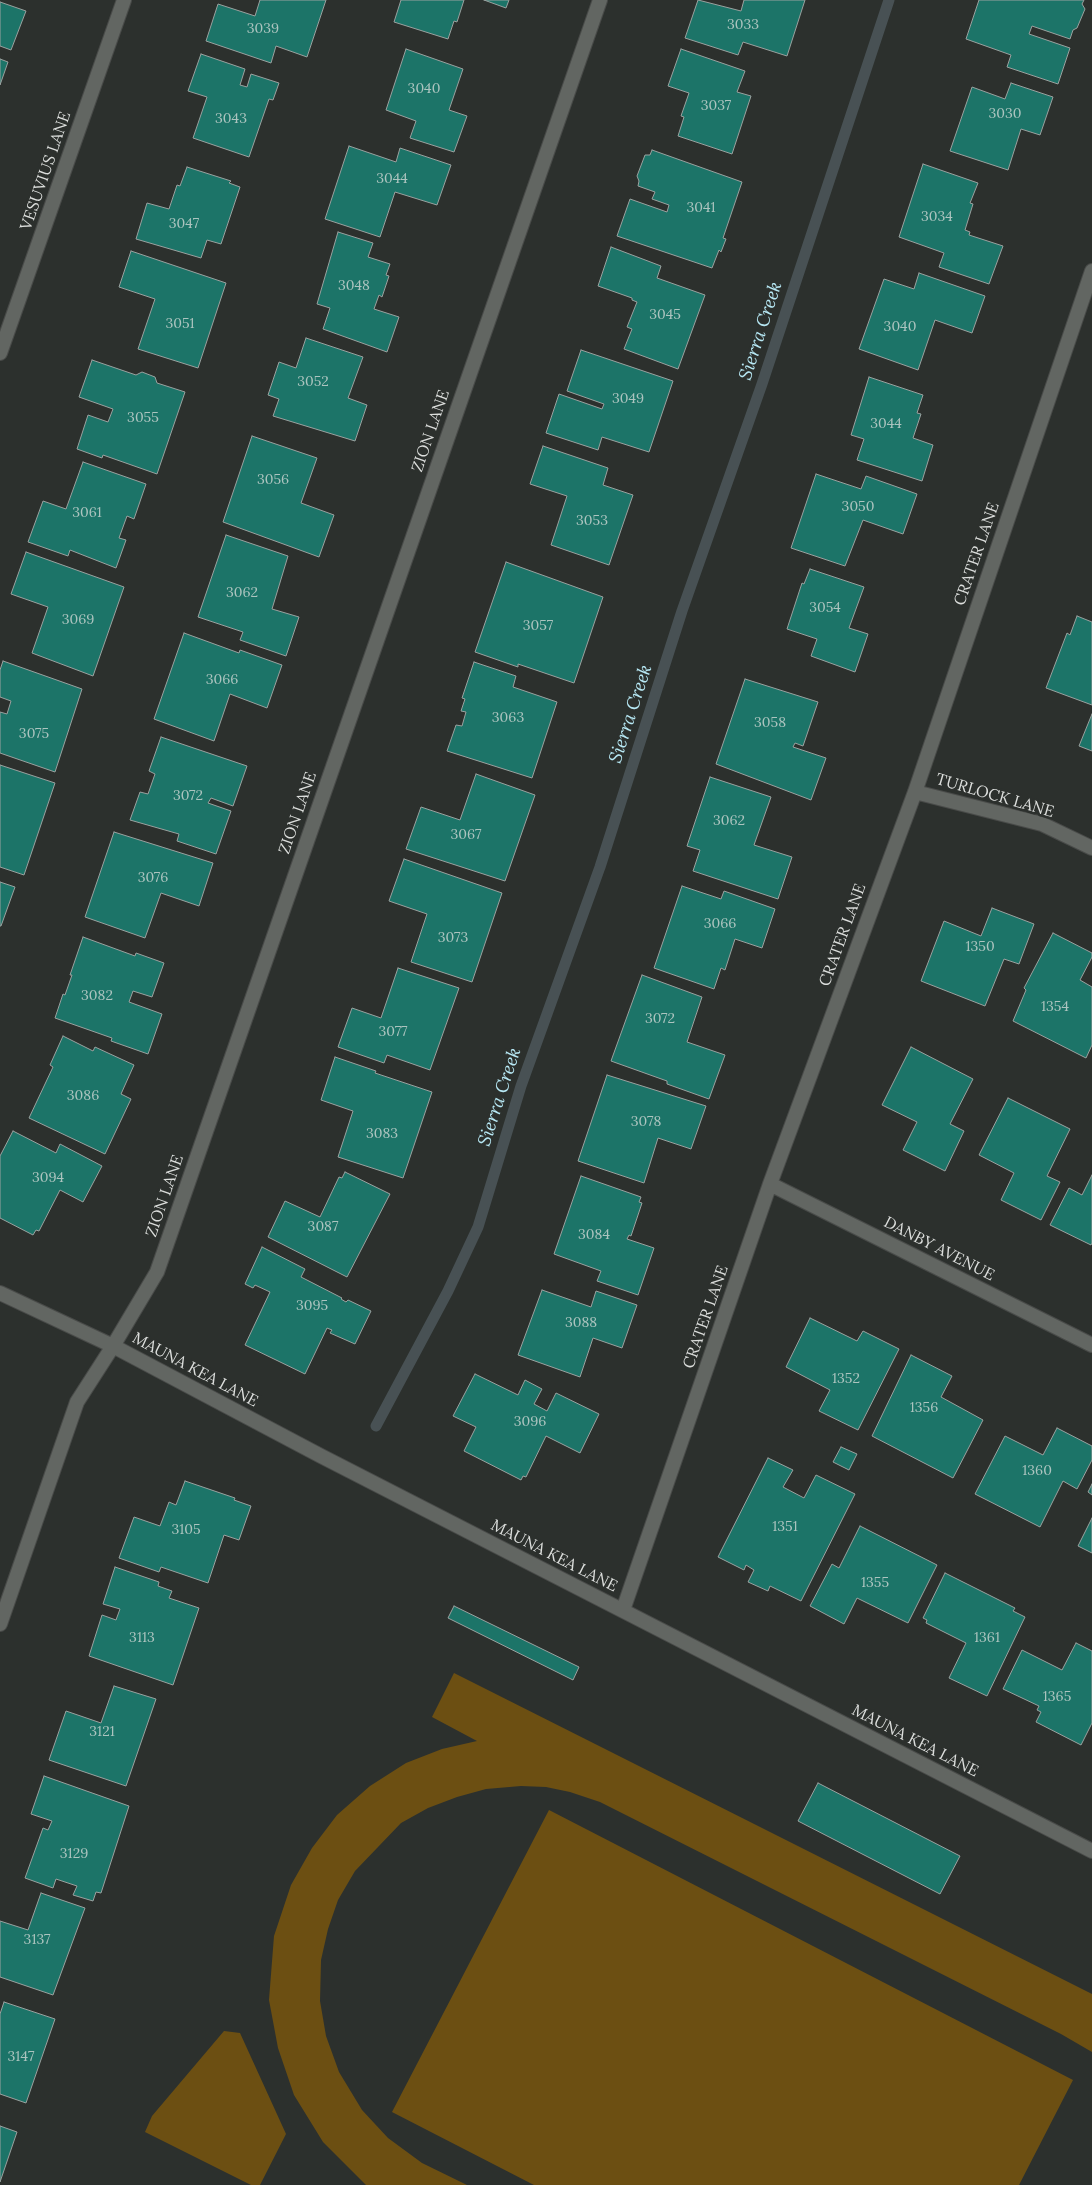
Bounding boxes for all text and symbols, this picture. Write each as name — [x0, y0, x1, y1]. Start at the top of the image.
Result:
house number: 3033 — [727, 17, 759, 33]
house number: 3039 — [247, 21, 279, 37]
house number: 3040 — [408, 81, 440, 97]
house number: 3037 — [701, 98, 731, 114]
house number: 3030 — [989, 106, 1021, 122]
street label: VESUVIUS LANE — [17, 109, 75, 233]
house number: 3043 — [215, 111, 247, 127]
house number: 3044 — [376, 171, 408, 187]
house number: 3041 — [686, 200, 716, 216]
house number: 3034 — [921, 209, 953, 225]
house number: 3047 — [169, 216, 199, 232]
house number: 3048 — [338, 278, 370, 294]
water label: Sierra Creek — [735, 279, 787, 383]
house number: 3045 — [649, 307, 681, 323]
house number: 3051 — [165, 316, 195, 332]
house number: 3040 — [884, 319, 916, 335]
house number: 3052 — [297, 374, 329, 390]
street label: ZION LANE — [408, 387, 454, 475]
house number: 3049 — [612, 391, 644, 407]
house number: 3055 — [127, 410, 159, 426]
house number: 3044 — [870, 416, 902, 432]
house number: 3056 — [257, 472, 289, 488]
house number: 3050 — [842, 499, 874, 515]
street label: CRATER LANE — [950, 500, 1004, 608]
house number: 3061 — [72, 505, 102, 521]
house number: 3053 — [576, 513, 608, 529]
house number: 3062 — [226, 585, 258, 601]
house number: 3054 — [809, 600, 841, 616]
house number: 3069 — [62, 612, 94, 628]
house number: 3057 — [523, 618, 553, 634]
water label: Sierra Creek — [605, 662, 657, 766]
house number: 3066 — [206, 672, 238, 688]
house number: 3063 — [492, 710, 524, 726]
house number: 3058 — [754, 715, 786, 731]
house number: 3075 — [19, 726, 49, 742]
street label: ZION LANE — [275, 769, 321, 857]
street label: TURLOCK LANE — [934, 770, 1056, 822]
house number: 3072 — [173, 788, 203, 804]
house number: 3062 — [713, 813, 745, 829]
house number: 3067 — [451, 827, 481, 843]
house number: 3076 — [138, 870, 168, 886]
street label: CRATER LANE — [816, 881, 870, 989]
house number: 3066 — [704, 916, 736, 932]
house number: 3073 — [438, 930, 468, 946]
house number: 1350 — [965, 939, 995, 955]
house number: 3082 — [81, 988, 113, 1004]
house number: 1354 — [1041, 999, 1069, 1015]
house number: 3072 — [645, 1011, 675, 1027]
house number: 3077 — [378, 1024, 408, 1040]
water label: Sierra Creek — [474, 1045, 526, 1149]
house number: 3086 — [67, 1088, 99, 1104]
house number: 3078 — [631, 1114, 661, 1130]
house number: 3083 — [366, 1126, 398, 1142]
street label: ZION LANE — [142, 1152, 188, 1240]
house number: 3094 — [32, 1170, 64, 1186]
street label: DANBY AVENUE — [880, 1213, 998, 1285]
house number: 3087 — [308, 1219, 338, 1235]
house number: 3084 — [578, 1227, 610, 1243]
street label: CRATER LANE — [679, 1263, 733, 1371]
house number: 3095 — [296, 1298, 328, 1314]
house number: 3088 — [565, 1315, 597, 1331]
street label: MAUNA KEA LANE — [129, 1329, 261, 1411]
house number: 1352 — [832, 1371, 860, 1387]
house number: 1356 — [910, 1400, 938, 1416]
house number: 3096 — [514, 1414, 546, 1430]
house number: 1360 — [1022, 1463, 1052, 1479]
street label: MAUNA KEA LANE — [487, 1516, 621, 1596]
house number: 1351 — [772, 1519, 798, 1535]
house number: 3105 — [171, 1522, 201, 1538]
house number: 1355 — [861, 1575, 889, 1591]
house number: 3113 — [129, 1630, 155, 1646]
house number: 1361 — [974, 1630, 1000, 1646]
house number: 1365 — [1043, 1689, 1071, 1705]
street label: MAUNA KEA LANE — [848, 1701, 982, 1781]
house number: 3121 — [89, 1724, 115, 1740]
house number: 3129 — [60, 1846, 88, 1862]
house number: 3137 — [24, 1932, 50, 1948]
house number: 3147 — [8, 2049, 34, 2065]

